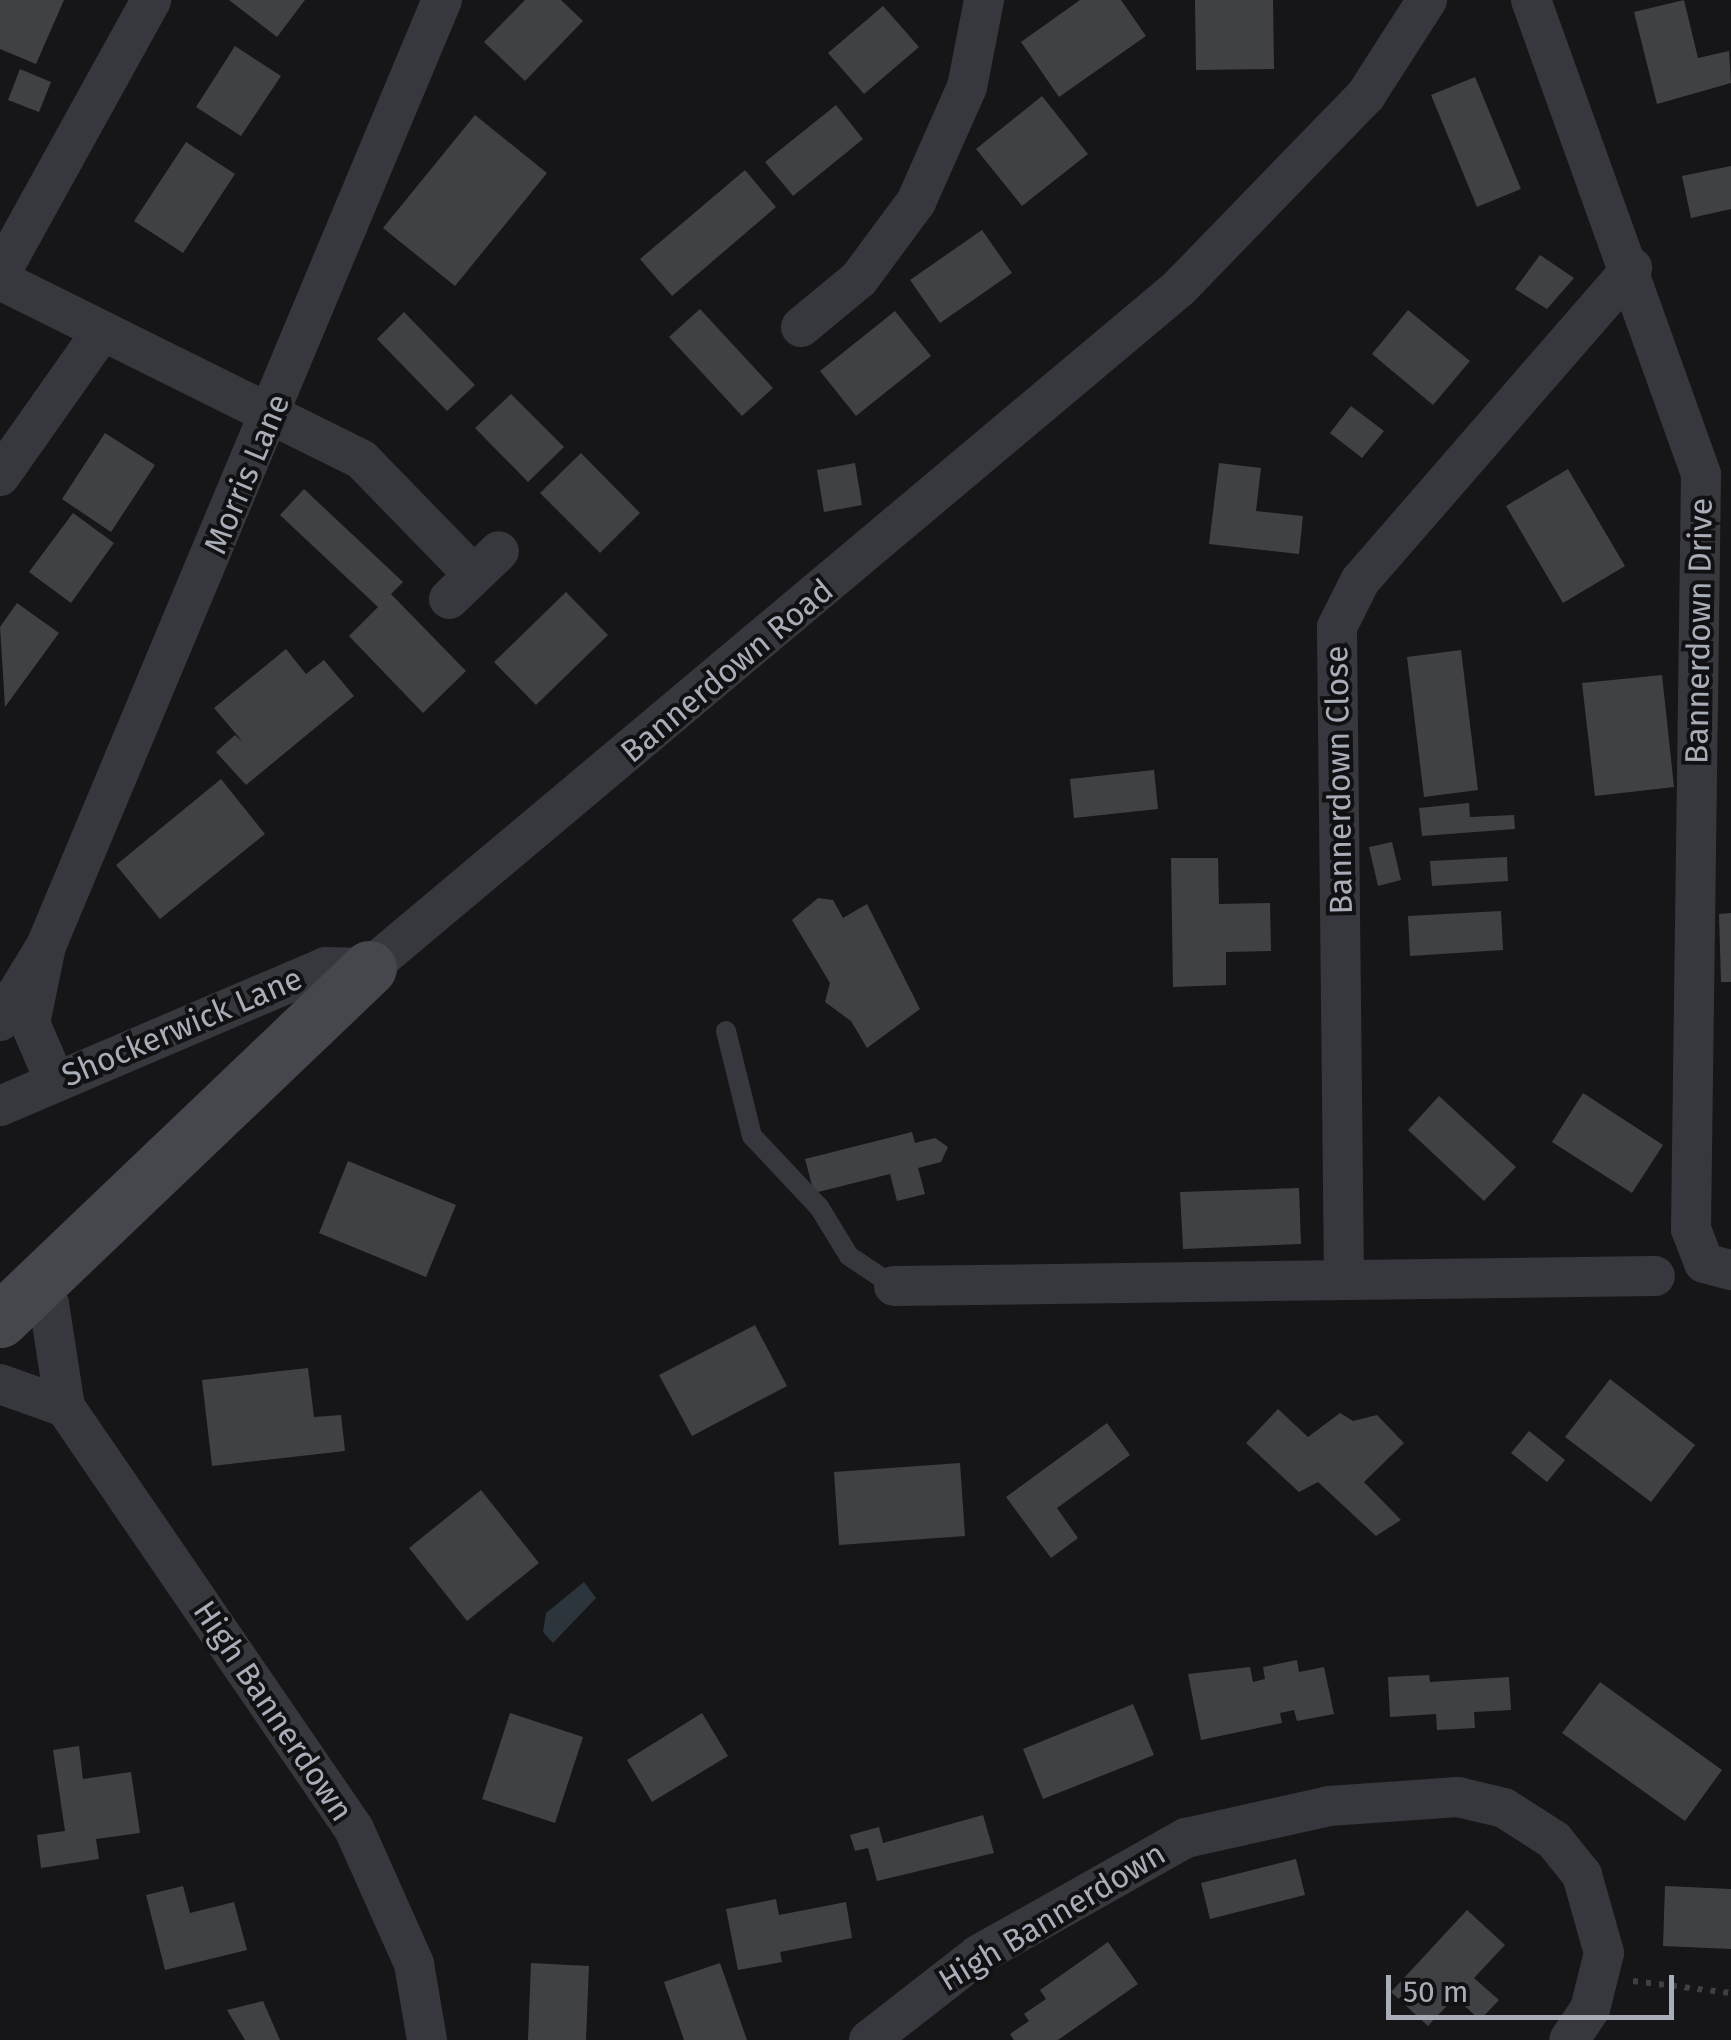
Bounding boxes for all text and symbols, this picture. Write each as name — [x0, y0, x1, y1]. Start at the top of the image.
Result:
street label: Morris Lane — [196, 388, 298, 560]
street label: Bannerdown Drive — [1677, 498, 1721, 764]
street label: Bannerdown Road — [613, 571, 841, 771]
street label: Bannerdown Close — [1317, 645, 1361, 915]
street label: Shockerwick Lane — [56, 959, 308, 1095]
street label: High Bannerdown — [185, 1594, 361, 1828]
street label: High Bannerdown — [932, 1834, 1172, 2000]
scale bar — [1391, 1955, 1678, 2017]
text: 50 m — [1403, 1974, 1468, 2010]

